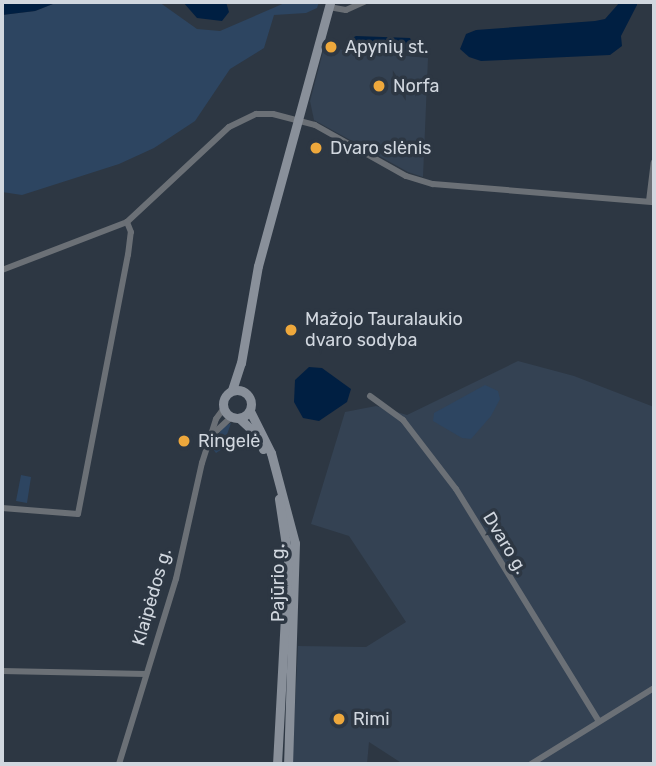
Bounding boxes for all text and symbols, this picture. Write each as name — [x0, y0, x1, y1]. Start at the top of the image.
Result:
place label: Apynių st. — [345, 36, 429, 58]
marker: Apynių st. — [323, 39, 339, 55]
place label: Norfa — [393, 75, 439, 97]
marker: Norfa — [371, 78, 387, 94]
place label: Dvaro slėnis — [330, 137, 431, 159]
marker: Dvaro slėnis — [308, 140, 324, 156]
place label: Mažojo Tauralaukio dvaro sodyba — [305, 309, 463, 352]
marker: Mažojo Tauralaukio dvaro sodyba — [283, 322, 299, 338]
place label: Ringelė — [198, 430, 260, 452]
marker: Ringelė — [176, 433, 192, 449]
street label: Dvaro g. — [478, 508, 532, 578]
street label: Pajūrio g. — [267, 544, 289, 622]
street label: Klaipėdos g. — [128, 546, 176, 648]
place label: Rimi — [353, 708, 390, 730]
marker: Rimi — [331, 711, 347, 727]

